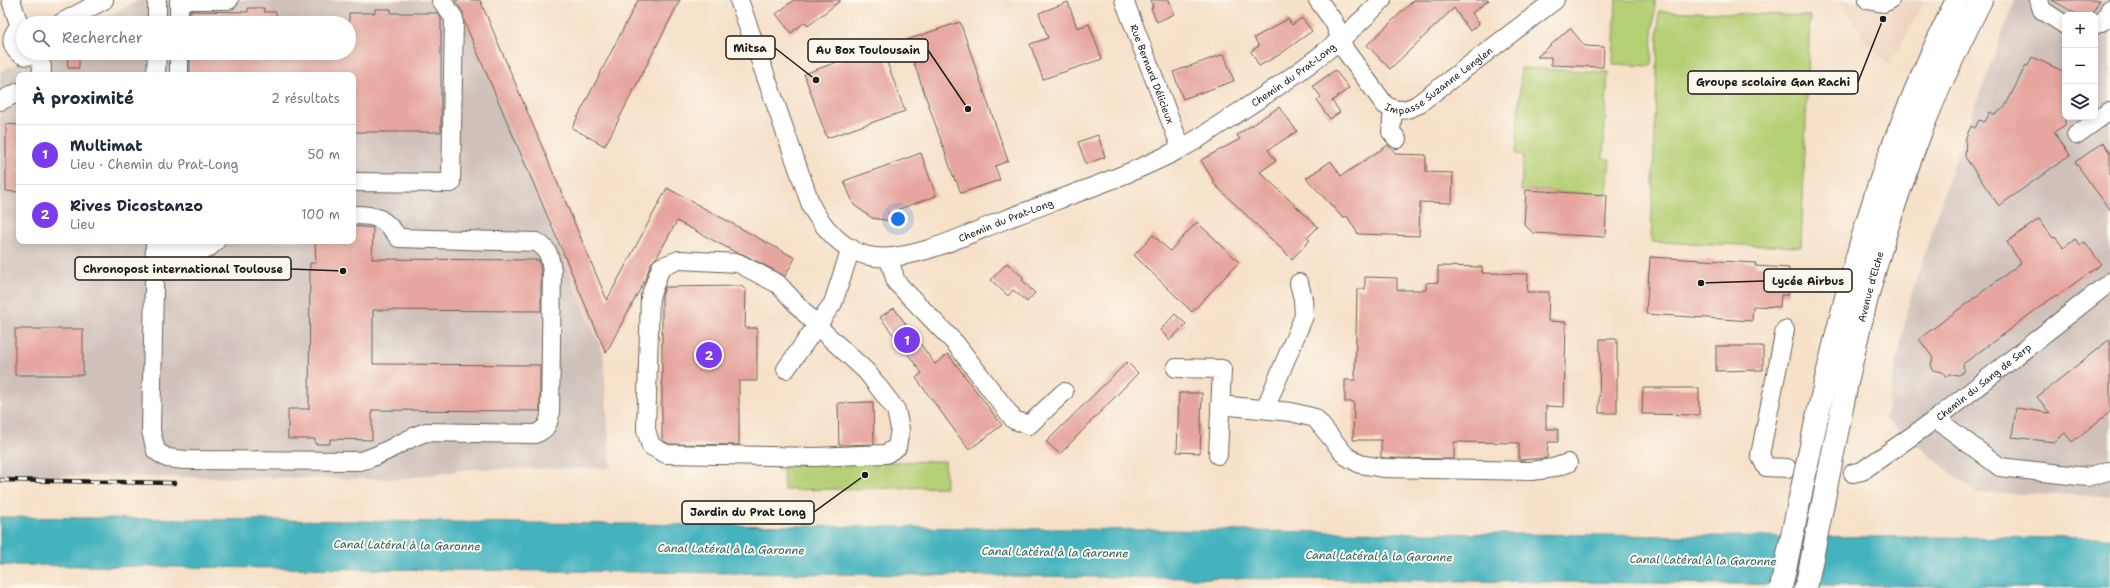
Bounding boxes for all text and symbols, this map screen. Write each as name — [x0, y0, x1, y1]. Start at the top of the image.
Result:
map controls — [2062, 12, 2098, 120]
button: + — [2062, 12, 2098, 48]
search box — [16, 16, 356, 60]
street label: Rue Bernard Délicieux — [1127, 22, 1177, 125]
icon: search — [30, 27, 52, 49]
text: Rechercher — [62, 28, 143, 48]
callout: Mitsa — [726, 36, 775, 59]
callout: Au Box Toulousain — [808, 39, 928, 62]
street label: Chemin du Prat-Long — [1249, 40, 1338, 110]
text: Mitsa — [733, 41, 767, 56]
text: Au Box Toulousain — [816, 43, 921, 58]
street label: Impasse Suzanne Lenglen — [1383, 44, 1495, 117]
button: − — [2062, 48, 2098, 84]
callout: Groupe scolaire Gan Rachi — [1688, 71, 1858, 94]
text: Groupe scolaire Gan Rachi — [1696, 75, 1850, 90]
button: layers — [2062, 84, 2098, 120]
text: À proximité — [32, 87, 134, 109]
text: 2 résultats — [271, 90, 340, 107]
text: Multimat — [70, 136, 142, 156]
text: 1 — [42, 146, 48, 163]
text: 50 m — [307, 146, 340, 163]
text: Lieu · Chemin du Prat-Long — [70, 156, 239, 173]
text: Rives Dicostanzo — [70, 196, 203, 216]
street label: Chemin du Prat-Long — [957, 196, 1055, 245]
text: 2 — [40, 206, 50, 223]
text: 100 m — [301, 206, 340, 223]
your location — [888, 209, 908, 229]
text: Lieu — [70, 216, 95, 233]
street label: Avenue d'Elche — [1855, 249, 1887, 323]
callout: Chronopost international Toulouse — [75, 257, 291, 280]
text: Chronopost international Toulouse — [83, 262, 284, 277]
callout: Lycée Airbus — [1764, 269, 1852, 292]
text: Lycée Airbus — [1772, 274, 1844, 289]
pin: 1 — [894, 325, 920, 355]
pin: 2 — [696, 340, 722, 370]
street label: Chemin du Sang de Serp — [1934, 340, 2034, 424]
callout: Jardin du Prat Long — [682, 501, 814, 524]
text: Jardin du Prat Long — [690, 505, 806, 520]
water label: Canal Latéral à la Garonne — [333, 537, 481, 554]
water label: Canal Latéral à la Garonne — [657, 541, 805, 558]
water label: Canal Latéral à la Garonne — [981, 544, 1129, 561]
water label: Canal Latéral à la Garonne — [1305, 548, 1453, 565]
water label: Canal Latéral à la Garonne — [1629, 552, 1777, 569]

